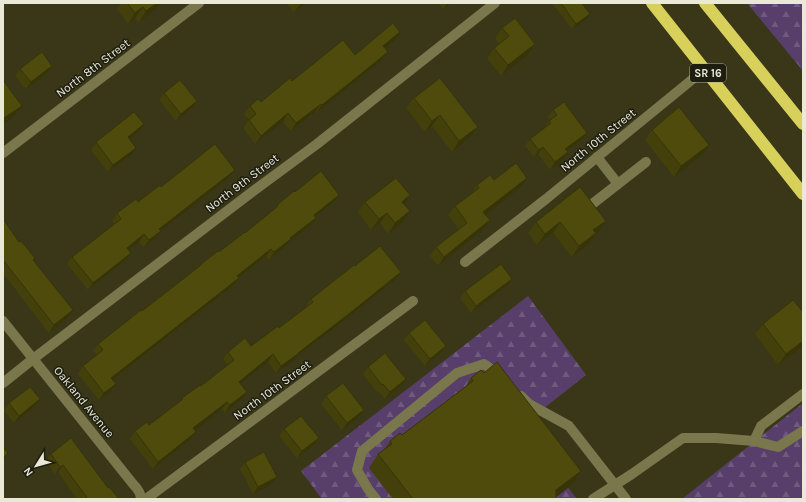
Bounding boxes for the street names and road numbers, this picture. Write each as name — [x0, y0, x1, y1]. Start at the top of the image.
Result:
street label: North 8th Street — [53, 35, 133, 100]
road number: SR 16 — [690, 64, 726, 82]
street label: North 10th Street — [558, 105, 639, 174]
street label: North 9th Street — [203, 151, 282, 215]
street label: North 10th Street — [231, 357, 314, 423]
street label: Oakland Avenue — [51, 363, 117, 441]

